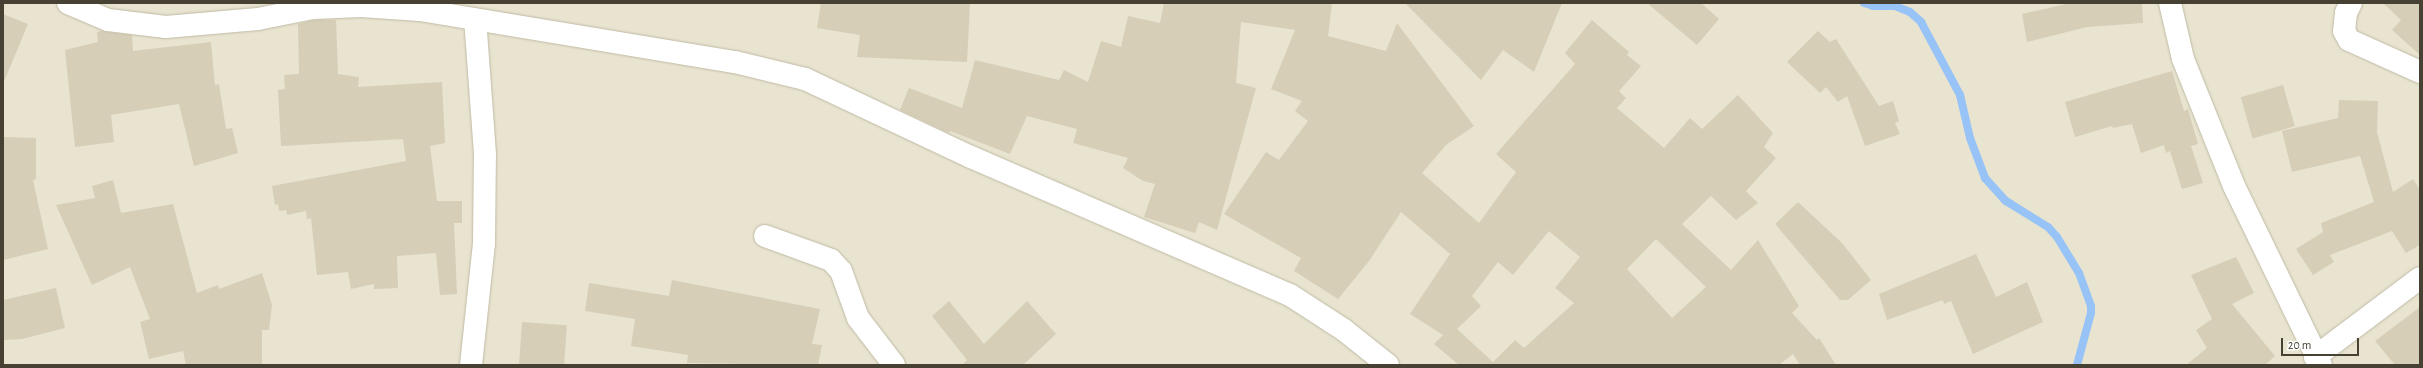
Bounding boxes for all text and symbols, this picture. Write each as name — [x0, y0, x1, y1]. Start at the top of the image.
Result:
scale bar — [2283, 330, 2361, 356]
text: 20 m — [2288, 339, 2311, 351]

